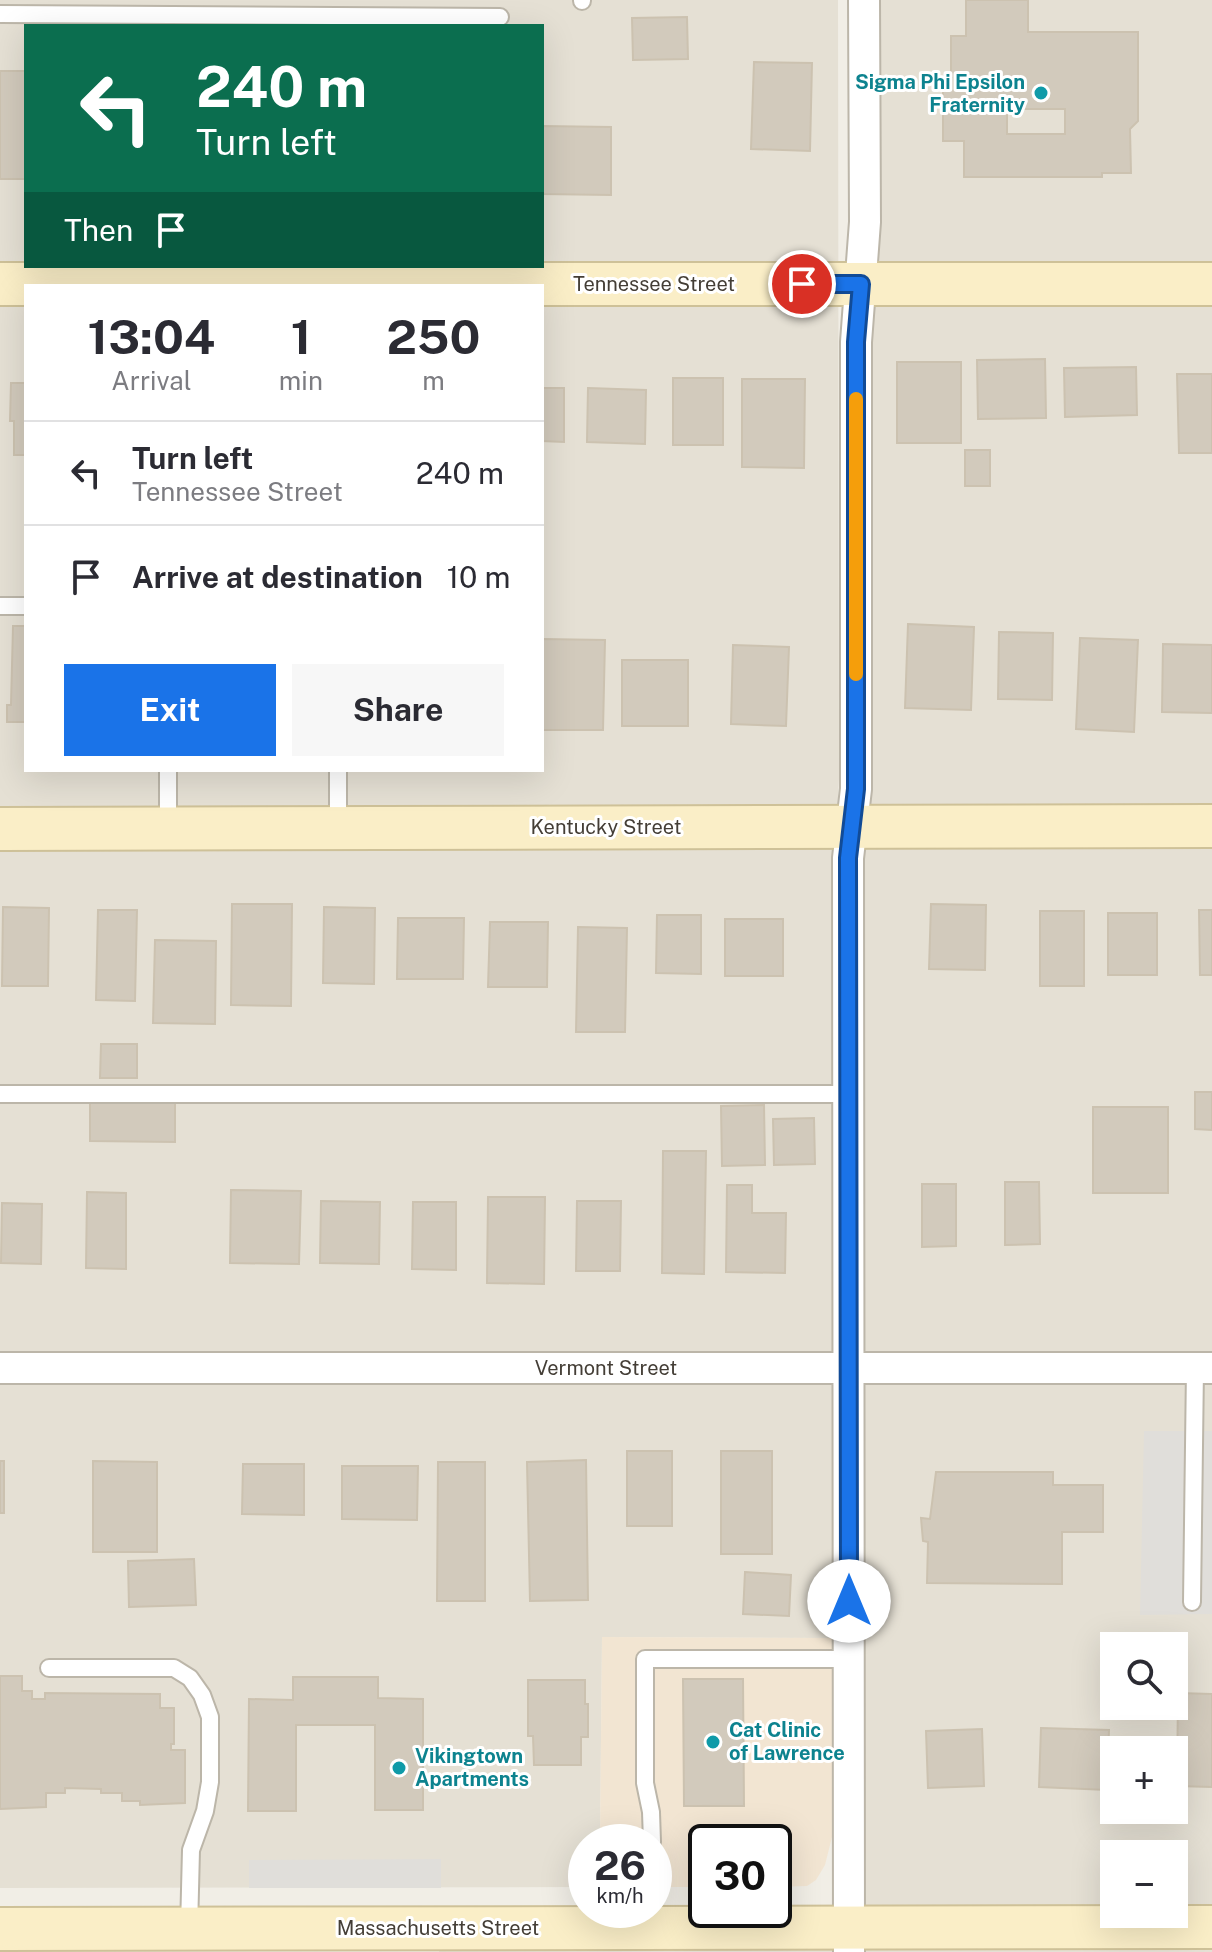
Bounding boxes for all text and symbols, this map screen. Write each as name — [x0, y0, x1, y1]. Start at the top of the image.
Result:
text: 240 m — [196, 54, 367, 120]
icon: left — [64, 56, 168, 160]
place label: Sigma Phi Epsilon Fraternity — [855, 70, 1025, 117]
marker: Sigma Phi Epsilon Fraternity — [1032, 84, 1050, 102]
text: Turn left — [196, 121, 337, 163]
icon: arrive — [149, 208, 193, 252]
text: Then — [64, 212, 133, 248]
pin — [768, 250, 836, 318]
icon: arrive — [780, 262, 824, 306]
street label: Tennessee Street — [573, 272, 735, 296]
text: 13:04 — [88, 308, 215, 365]
text: 1 — [291, 308, 311, 365]
text: 250 — [387, 308, 480, 365]
text: Arrival — [111, 365, 192, 396]
text: min — [279, 365, 323, 396]
text: m — [422, 365, 445, 396]
text: Turn left — [132, 440, 253, 476]
icon: left — [64, 451, 108, 495]
text: 240 m — [416, 455, 504, 491]
text: Tennessee Street — [132, 476, 343, 507]
icon: arrive — [64, 555, 108, 599]
text: Arrive at destination — [132, 559, 423, 595]
text: 10 m — [447, 559, 511, 595]
button: Exit — [64, 664, 276, 756]
button: Share — [292, 664, 504, 756]
street label: Kentucky Street — [531, 815, 681, 839]
street label: Vermont Street — [535, 1356, 677, 1380]
position arrow — [807, 1559, 891, 1643]
map controls — [1100, 1632, 1188, 1928]
button: search — [1100, 1632, 1188, 1720]
place label: Cat Clinic of Lawrence — [729, 1718, 845, 1765]
marker: Cat Clinic of Lawrence — [704, 1733, 722, 1751]
button: + — [1100, 1736, 1188, 1824]
place label: Vikingtown Apartments — [415, 1744, 529, 1791]
marker: Vikingtown Apartments — [390, 1759, 408, 1777]
speed limit sign: 30 — [688, 1824, 792, 1928]
button: − — [1100, 1840, 1188, 1928]
text: 26 — [594, 1842, 646, 1889]
text: km/h — [596, 1884, 644, 1908]
street label: Massachusetts Street — [337, 1916, 539, 1940]

